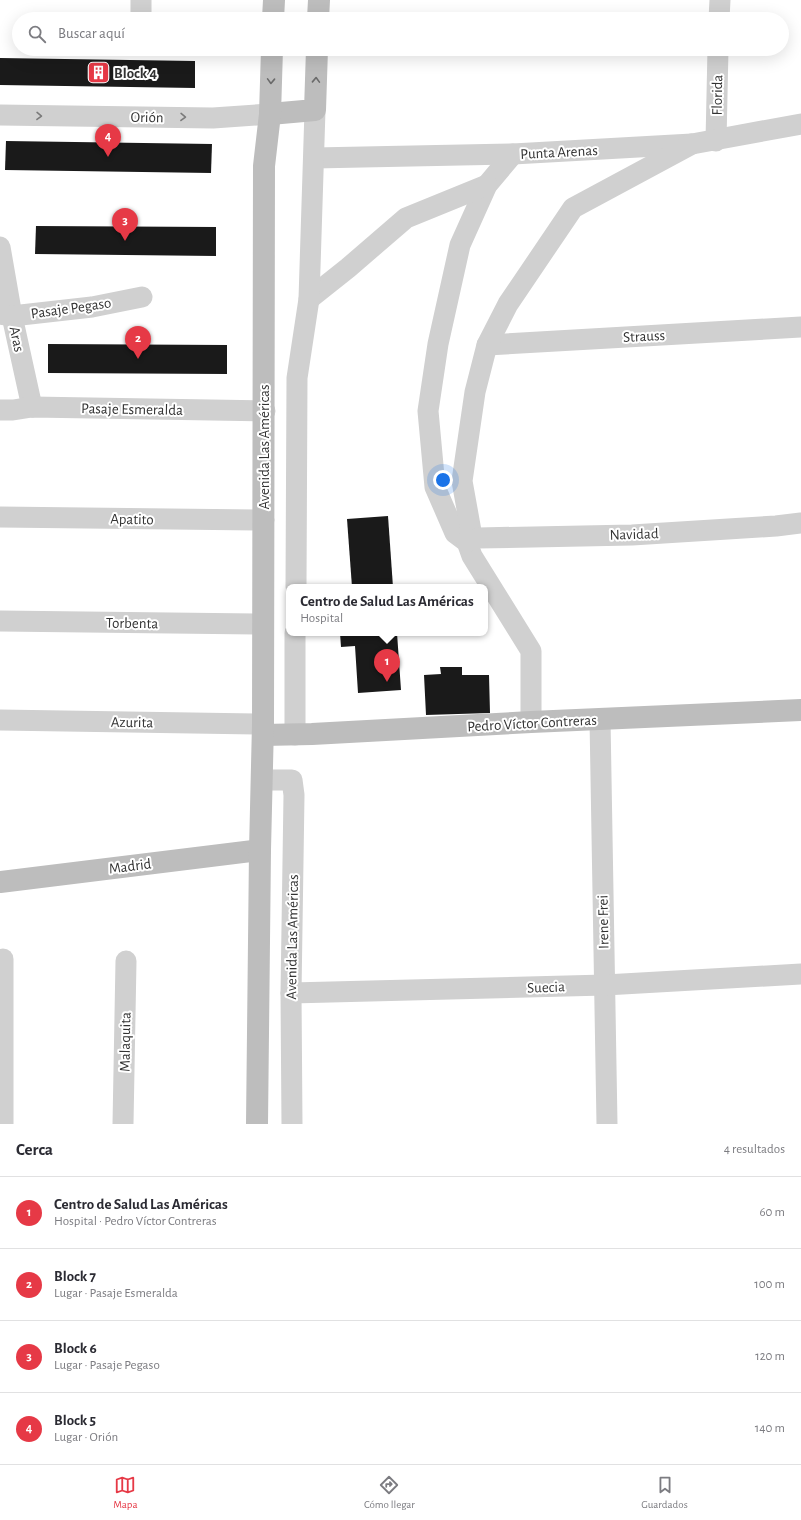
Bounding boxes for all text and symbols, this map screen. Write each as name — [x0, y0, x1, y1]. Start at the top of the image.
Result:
search box — [12, 12, 789, 56]
icon: search — [26, 23, 48, 45]
text: Buscar aquí — [58, 26, 125, 41]
building icon: Block 4 — [85, 60, 111, 86]
place label: Block 4 — [114, 66, 157, 81]
street label: Florida — [710, 75, 725, 115]
one-way arrow — [312, 77, 320, 83]
one-way arrow — [267, 78, 275, 84]
street label: Orión — [130, 110, 164, 125]
one-way arrow — [36, 112, 42, 120]
one-way arrow — [180, 113, 186, 121]
pin: 4 — [95, 124, 121, 157]
street label: Punta Arenas — [520, 143, 598, 162]
pin: 3 — [112, 208, 138, 241]
street label: Pasaje Pegaso — [30, 295, 112, 322]
street label: Aras — [7, 325, 27, 353]
pin: 2 — [125, 326, 151, 359]
street label: Strauss — [623, 328, 666, 345]
street label: Avenida Las Américas — [257, 384, 272, 510]
street label: Pasaje Esmeralda — [81, 401, 183, 418]
your location — [433, 470, 453, 490]
street label: Apatito — [110, 512, 154, 527]
street label: Navidad — [609, 526, 659, 543]
popup — [286, 584, 488, 636]
text: Centro de Salud Las Américas — [300, 594, 474, 609]
text: Hospital — [300, 612, 343, 625]
street label: Torbenta — [106, 616, 158, 631]
pin: 1 — [374, 649, 400, 682]
street label: Pedro Víctor Contreras — [467, 713, 597, 734]
street label: Azurita — [111, 715, 153, 730]
street label: Madrid — [108, 856, 152, 877]
street label: Avenida Las Américas — [284, 874, 301, 1000]
street label: Irene Frei — [596, 895, 611, 949]
street label: Suecia — [527, 979, 565, 996]
street label: Malaquita — [117, 1012, 134, 1072]
text: Cerca — [16, 1141, 53, 1158]
text: 4 resultados — [724, 1143, 785, 1156]
text: Centro de Salud Las Américas — [54, 1197, 228, 1212]
text: 1 — [27, 1206, 31, 1219]
text: 60 m — [759, 1206, 785, 1219]
text: Hospital · Pedro Víctor Contreras — [54, 1215, 217, 1228]
text: Block 7 — [54, 1269, 96, 1284]
text: 2 — [26, 1278, 32, 1291]
text: 100 m — [754, 1278, 785, 1291]
text: Lugar · Pasaje Esmeralda — [54, 1287, 178, 1300]
text: Block 6 — [54, 1341, 97, 1356]
text: 3 — [26, 1350, 32, 1363]
text: 120 m — [755, 1350, 785, 1363]
text: Lugar · Pasaje Pegaso — [54, 1359, 160, 1372]
text: Block 5 — [54, 1413, 96, 1428]
text: 4 — [26, 1422, 32, 1435]
text: 140 m — [755, 1422, 785, 1435]
text: Lugar · Orión — [54, 1431, 118, 1444]
tab: Mapa — [113, 1474, 138, 1511]
tab: Cómo llegar — [364, 1474, 415, 1511]
tab: Guardados — [641, 1474, 688, 1511]

